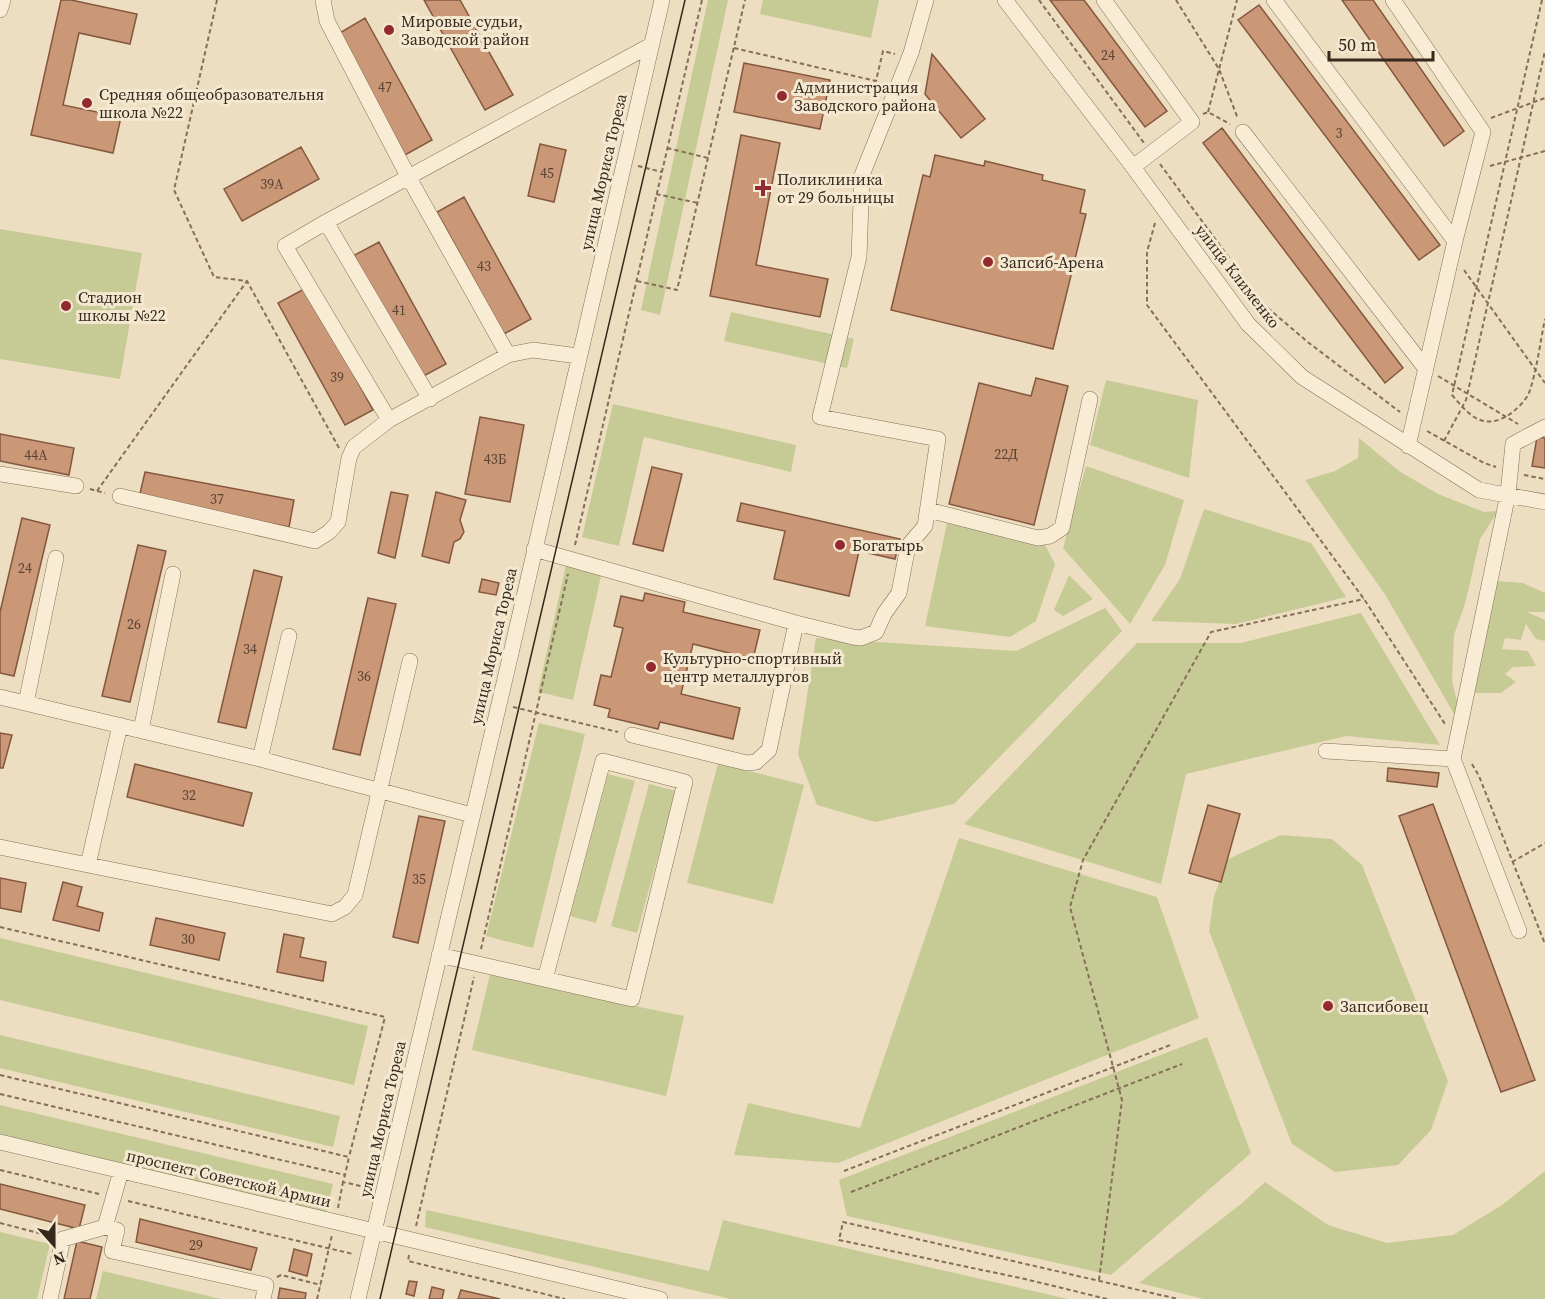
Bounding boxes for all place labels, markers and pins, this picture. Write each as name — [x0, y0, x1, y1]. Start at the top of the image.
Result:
place label: Мировые судьи, Заводской район — [401, 10, 529, 50]
marker: Мировые судьи, Заводской район — [382, 23, 396, 37]
place label: Администрация Заводского района — [794, 76, 937, 116]
place label: Средняя общеобразовательня школа №22 — [99, 83, 324, 123]
marker: Администрация Заводского района — [775, 89, 789, 103]
marker: Средняя общеобразовательня школа №22 — [80, 96, 94, 110]
place label: Поликлиника от 29 больницы — [777, 168, 895, 208]
marker: Поликлиника от 29 больницы — [754, 179, 772, 197]
place label: Запсиб-Арена — [1000, 251, 1105, 273]
marker: Запсиб-Арена — [981, 255, 995, 269]
place label: Стадион школы №22 — [78, 286, 166, 326]
marker: Стадион школы №22 — [59, 299, 73, 313]
place label: Богатырь — [852, 534, 923, 556]
marker: Богатырь — [833, 538, 847, 552]
place label: Культурно-спортивный центр металлургов — [663, 647, 842, 687]
marker: Культурно-спортивный центр металлургов — [644, 660, 658, 674]
place label: Запсибовец — [1340, 995, 1429, 1017]
marker: Запсибовец — [1321, 999, 1335, 1013]

